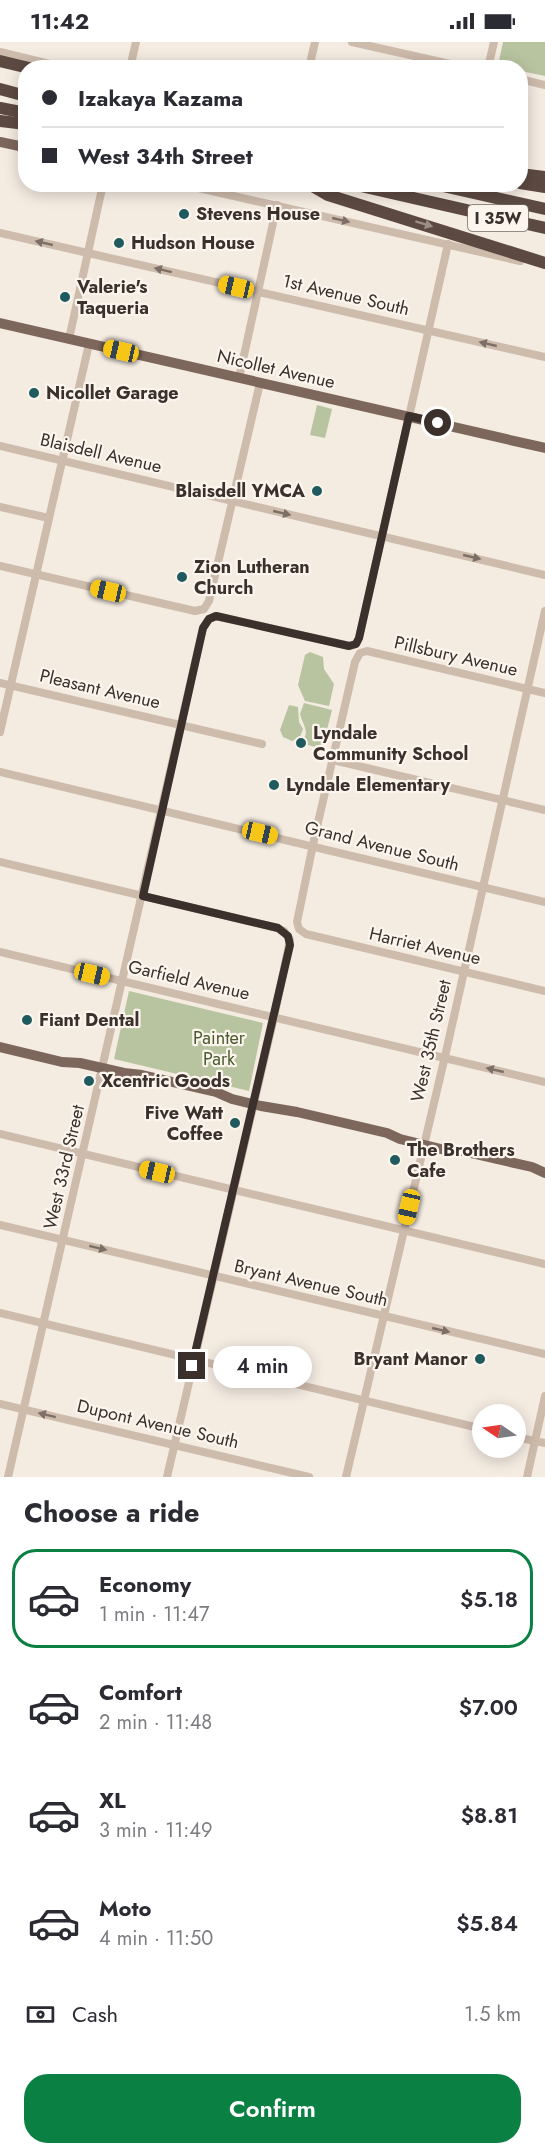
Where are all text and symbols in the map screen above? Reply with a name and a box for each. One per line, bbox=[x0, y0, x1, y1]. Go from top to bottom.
text: 11:42 bbox=[30, 5, 89, 37]
text: Izakaya Kazama bbox=[78, 82, 243, 114]
text: West 34th Street bbox=[78, 140, 253, 172]
place label: Stevens House bbox=[196, 201, 320, 227]
road number: I 35W bbox=[468, 205, 528, 231]
marker: Stevens House bbox=[177, 207, 191, 221]
one-way arrow bbox=[331, 215, 350, 225]
one-way arrow bbox=[415, 220, 433, 229]
place label: Hudson House bbox=[131, 230, 255, 256]
marker: Hudson House bbox=[112, 236, 126, 250]
one-way arrow bbox=[34, 238, 53, 248]
one-way arrow bbox=[153, 264, 172, 274]
street label: 1st Avenue South bbox=[280, 268, 412, 322]
place label: Valerie's Taqueria bbox=[76, 274, 149, 321]
car bbox=[216, 274, 256, 300]
marker: Valerie's Taqueria bbox=[58, 290, 72, 304]
car bbox=[101, 338, 141, 364]
one-way arrow bbox=[479, 338, 497, 348]
street label: Nicollet Avenue bbox=[214, 343, 338, 395]
place label: Nicollet Garage bbox=[46, 380, 179, 406]
marker: Nicollet Garage bbox=[27, 386, 41, 400]
route start bbox=[424, 409, 451, 436]
street label: Blaisdell Avenue bbox=[38, 426, 164, 480]
place label: Blaisdell YMCA bbox=[175, 478, 306, 504]
marker: Blaisdell YMCA bbox=[310, 484, 324, 498]
one-way arrow bbox=[272, 509, 291, 519]
one-way arrow bbox=[462, 553, 481, 563]
place label: Zion Lutheran Church bbox=[194, 554, 310, 601]
marker: Zion Lutheran Church bbox=[175, 570, 189, 584]
car bbox=[88, 578, 128, 604]
street label: Pillsbury Avenue bbox=[392, 629, 520, 683]
street label: Pleasant Avenue bbox=[37, 662, 163, 716]
place label: Lyndale Community School bbox=[313, 720, 468, 767]
marker: Lyndale Community School bbox=[294, 736, 308, 750]
place label: Lyndale Elementary bbox=[286, 772, 451, 798]
marker: Lyndale Elementary bbox=[267, 778, 281, 792]
street label: Grand Avenue South bbox=[302, 814, 462, 878]
car bbox=[240, 820, 280, 846]
street label: Harriet Avenue bbox=[367, 921, 483, 971]
street label: Garfield Avenue bbox=[126, 953, 252, 1007]
car bbox=[72, 961, 112, 987]
street label: West 35th Street bbox=[404, 977, 458, 1105]
place label: Fiant Dental bbox=[39, 1007, 139, 1033]
marker: Fiant Dental bbox=[20, 1013, 34, 1027]
park label: Painter Park bbox=[193, 1025, 246, 1072]
one-way arrow bbox=[485, 1064, 504, 1074]
place label: Xcentric Goods bbox=[101, 1068, 230, 1094]
marker: Xcentric Goods bbox=[82, 1074, 96, 1088]
place label: Five Watt Coffee bbox=[145, 1100, 223, 1147]
street label: West 33rd Street bbox=[37, 1102, 91, 1232]
marker: Five Watt Coffee bbox=[228, 1116, 242, 1130]
place label: The Brothers Cafe bbox=[407, 1137, 515, 1184]
marker: The Brothers Cafe bbox=[388, 1153, 402, 1167]
car bbox=[137, 1159, 177, 1185]
car bbox=[396, 1187, 422, 1227]
one-way arrow bbox=[88, 1244, 107, 1254]
street label: Bryant Avenue South bbox=[232, 1253, 390, 1313]
one-way arrow bbox=[432, 1326, 451, 1335]
callout: 4 min bbox=[213, 1345, 312, 1387]
place label: Bryant Manor bbox=[353, 1346, 469, 1372]
route end bbox=[178, 1352, 205, 1379]
text: 4 min bbox=[237, 1352, 289, 1381]
marker: Bryant Manor bbox=[473, 1352, 487, 1366]
street label: Dupont Avenue South bbox=[75, 1393, 241, 1455]
north arrow bbox=[472, 1404, 526, 1458]
map controls bbox=[472, 1404, 526, 1458]
one-way arrow bbox=[38, 1409, 57, 1419]
text: Choose a ride bbox=[24, 1493, 199, 1532]
text: Economy bbox=[99, 1568, 191, 1600]
icon: car bbox=[27, 1572, 81, 1626]
text: $5.18 bbox=[460, 1583, 518, 1615]
text: 1 min · 11:47 bbox=[99, 1600, 209, 1629]
text: Comfort bbox=[99, 1676, 182, 1708]
icon: car bbox=[27, 1680, 81, 1734]
text: $7.00 bbox=[459, 1691, 518, 1723]
text: 2 min · 11:48 bbox=[99, 1708, 212, 1737]
text: XL bbox=[99, 1784, 126, 1816]
icon: car bbox=[27, 1788, 81, 1842]
text: $8.81 bbox=[461, 1799, 518, 1831]
text: 3 min · 11:49 bbox=[99, 1816, 212, 1845]
text: Moto bbox=[99, 1892, 152, 1924]
icon: car bbox=[27, 1896, 81, 1950]
text: $5.84 bbox=[456, 1907, 518, 1939]
text: 4 min · 11:50 bbox=[99, 1924, 213, 1953]
icon: cash bbox=[24, 1998, 57, 2031]
text: Cash bbox=[72, 1998, 118, 2030]
text: 1.5 km bbox=[464, 2000, 521, 2029]
button: Confirm bbox=[24, 2074, 521, 2143]

